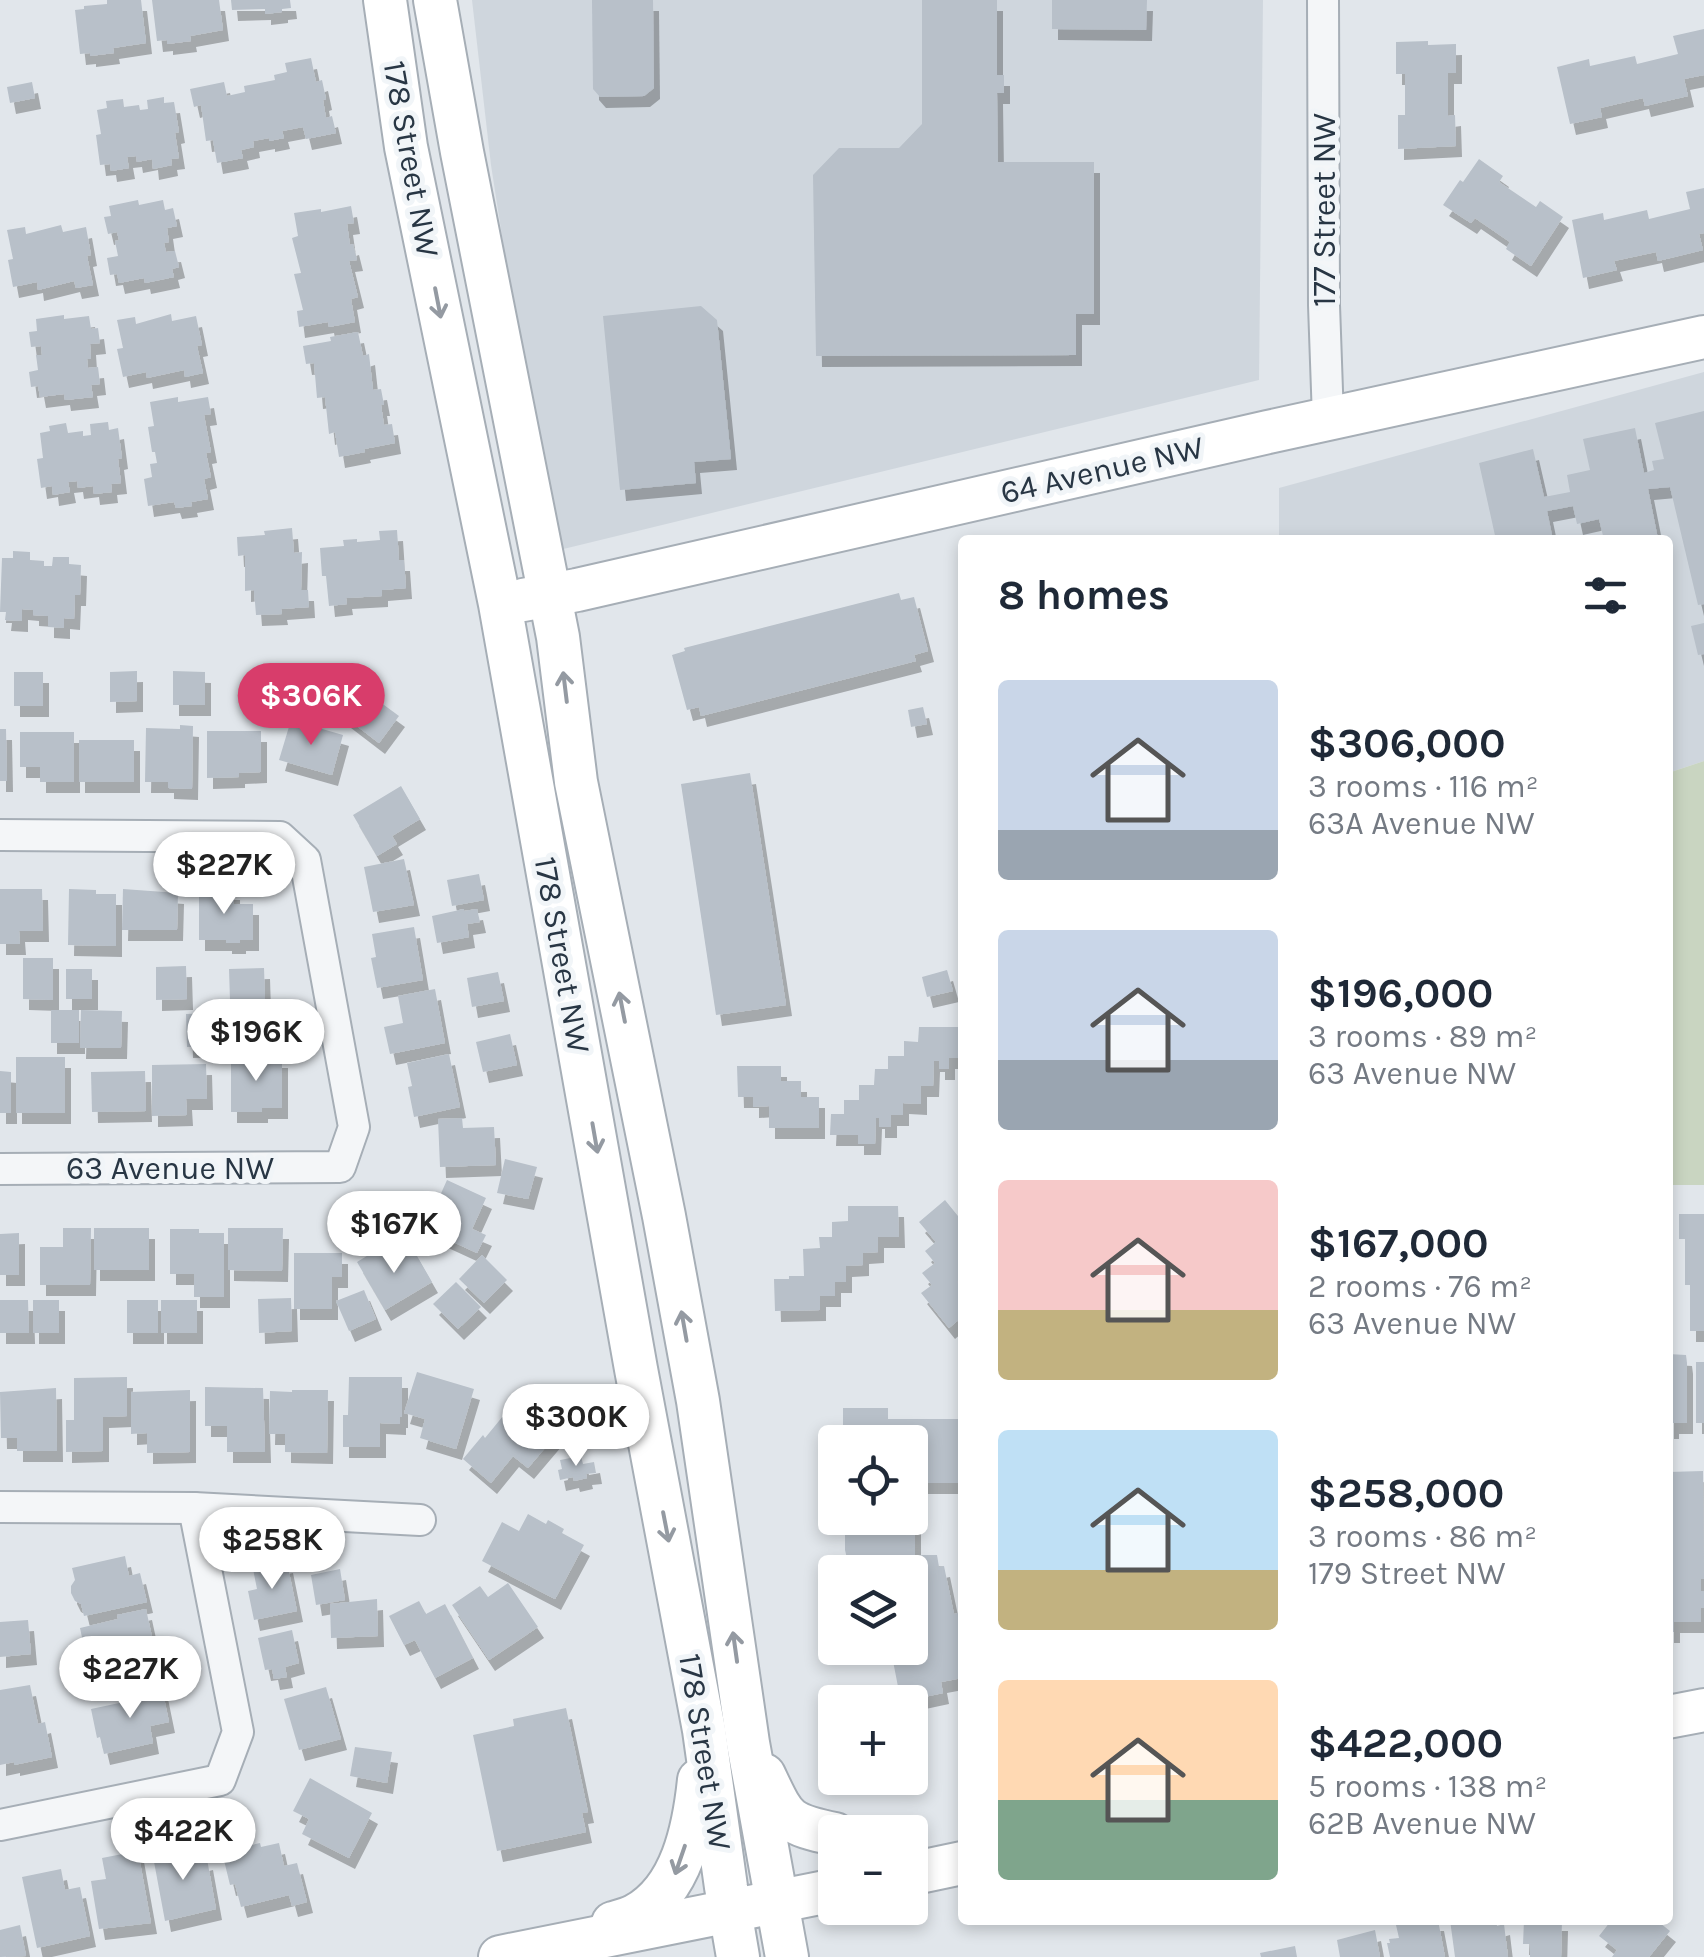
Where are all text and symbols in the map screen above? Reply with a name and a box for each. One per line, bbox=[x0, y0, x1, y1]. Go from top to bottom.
street label: 178 Street NW bbox=[376, 58, 447, 260]
street label: 177 Street NW bbox=[1306, 113, 1343, 307]
one-way arrow bbox=[429, 286, 448, 318]
street label: 64 Avenue NW bbox=[997, 429, 1207, 511]
icon: filters bbox=[1578, 568, 1633, 623]
text: 8 homes bbox=[998, 570, 1170, 620]
pin: $306K bbox=[241, 663, 381, 748]
one-way arrow bbox=[555, 672, 573, 704]
text: $306K bbox=[260, 677, 362, 714]
text: $306,000 bbox=[1308, 718, 1505, 768]
icon: home bbox=[1078, 720, 1198, 840]
text: 3 rooms · 116 m² bbox=[1308, 768, 1539, 805]
text: 63A Avenue NW bbox=[1308, 805, 1535, 842]
pin: $227K bbox=[154, 832, 294, 917]
text: $227K bbox=[175, 846, 273, 883]
street label: 178 Street NW bbox=[527, 854, 598, 1056]
text: $196,000 bbox=[1308, 968, 1493, 1018]
icon: home bbox=[1078, 970, 1198, 1090]
one-way arrow bbox=[611, 992, 630, 1024]
pin: $196K bbox=[186, 999, 326, 1084]
text: $196K bbox=[209, 1013, 303, 1050]
text: 3 rooms · 89 m² bbox=[1308, 1018, 1537, 1055]
text: 63 Avenue NW bbox=[1308, 1055, 1516, 1092]
one-way arrow bbox=[586, 1121, 605, 1153]
street label: 63 Avenue NW bbox=[66, 1150, 274, 1187]
pin: $167K bbox=[324, 1191, 464, 1276]
text: $167K bbox=[349, 1205, 439, 1242]
text: $167,000 bbox=[1308, 1218, 1489, 1268]
icon: home bbox=[1078, 1220, 1198, 1340]
text: 2 rooms · 76 m² bbox=[1308, 1268, 1532, 1305]
text: 63 Avenue NW bbox=[1308, 1305, 1516, 1342]
one-way arrow bbox=[674, 1310, 693, 1343]
pin: $300K bbox=[506, 1384, 646, 1469]
text: $300K bbox=[524, 1398, 628, 1435]
map controls bbox=[818, 1425, 928, 1925]
button: locate bbox=[818, 1425, 928, 1535]
text: $258,000 bbox=[1308, 1468, 1504, 1518]
icon: home bbox=[1078, 1470, 1198, 1590]
pin: $258K bbox=[202, 1507, 342, 1592]
one-way arrow bbox=[657, 1510, 676, 1542]
text: 3 rooms · 86 m² bbox=[1308, 1518, 1537, 1555]
text: $258K bbox=[221, 1521, 323, 1558]
button: layers bbox=[818, 1555, 928, 1665]
text: 179 Street NW bbox=[1308, 1555, 1506, 1592]
one-way arrow bbox=[725, 1631, 744, 1663]
pin: $227K bbox=[60, 1636, 200, 1721]
text: $227K bbox=[81, 1650, 179, 1687]
street label: 178 Street NW bbox=[671, 1651, 739, 1853]
button: + bbox=[818, 1685, 928, 1795]
text: $422,000 bbox=[1308, 1718, 1503, 1768]
icon: home bbox=[1078, 1720, 1198, 1840]
text: 5 rooms · 138 m² bbox=[1308, 1768, 1547, 1805]
pin: $422K bbox=[113, 1798, 253, 1883]
text: 62B Avenue NW bbox=[1308, 1805, 1536, 1842]
text: $422K bbox=[133, 1812, 233, 1849]
button: − bbox=[818, 1815, 928, 1925]
one-way arrow bbox=[670, 1843, 688, 1874]

